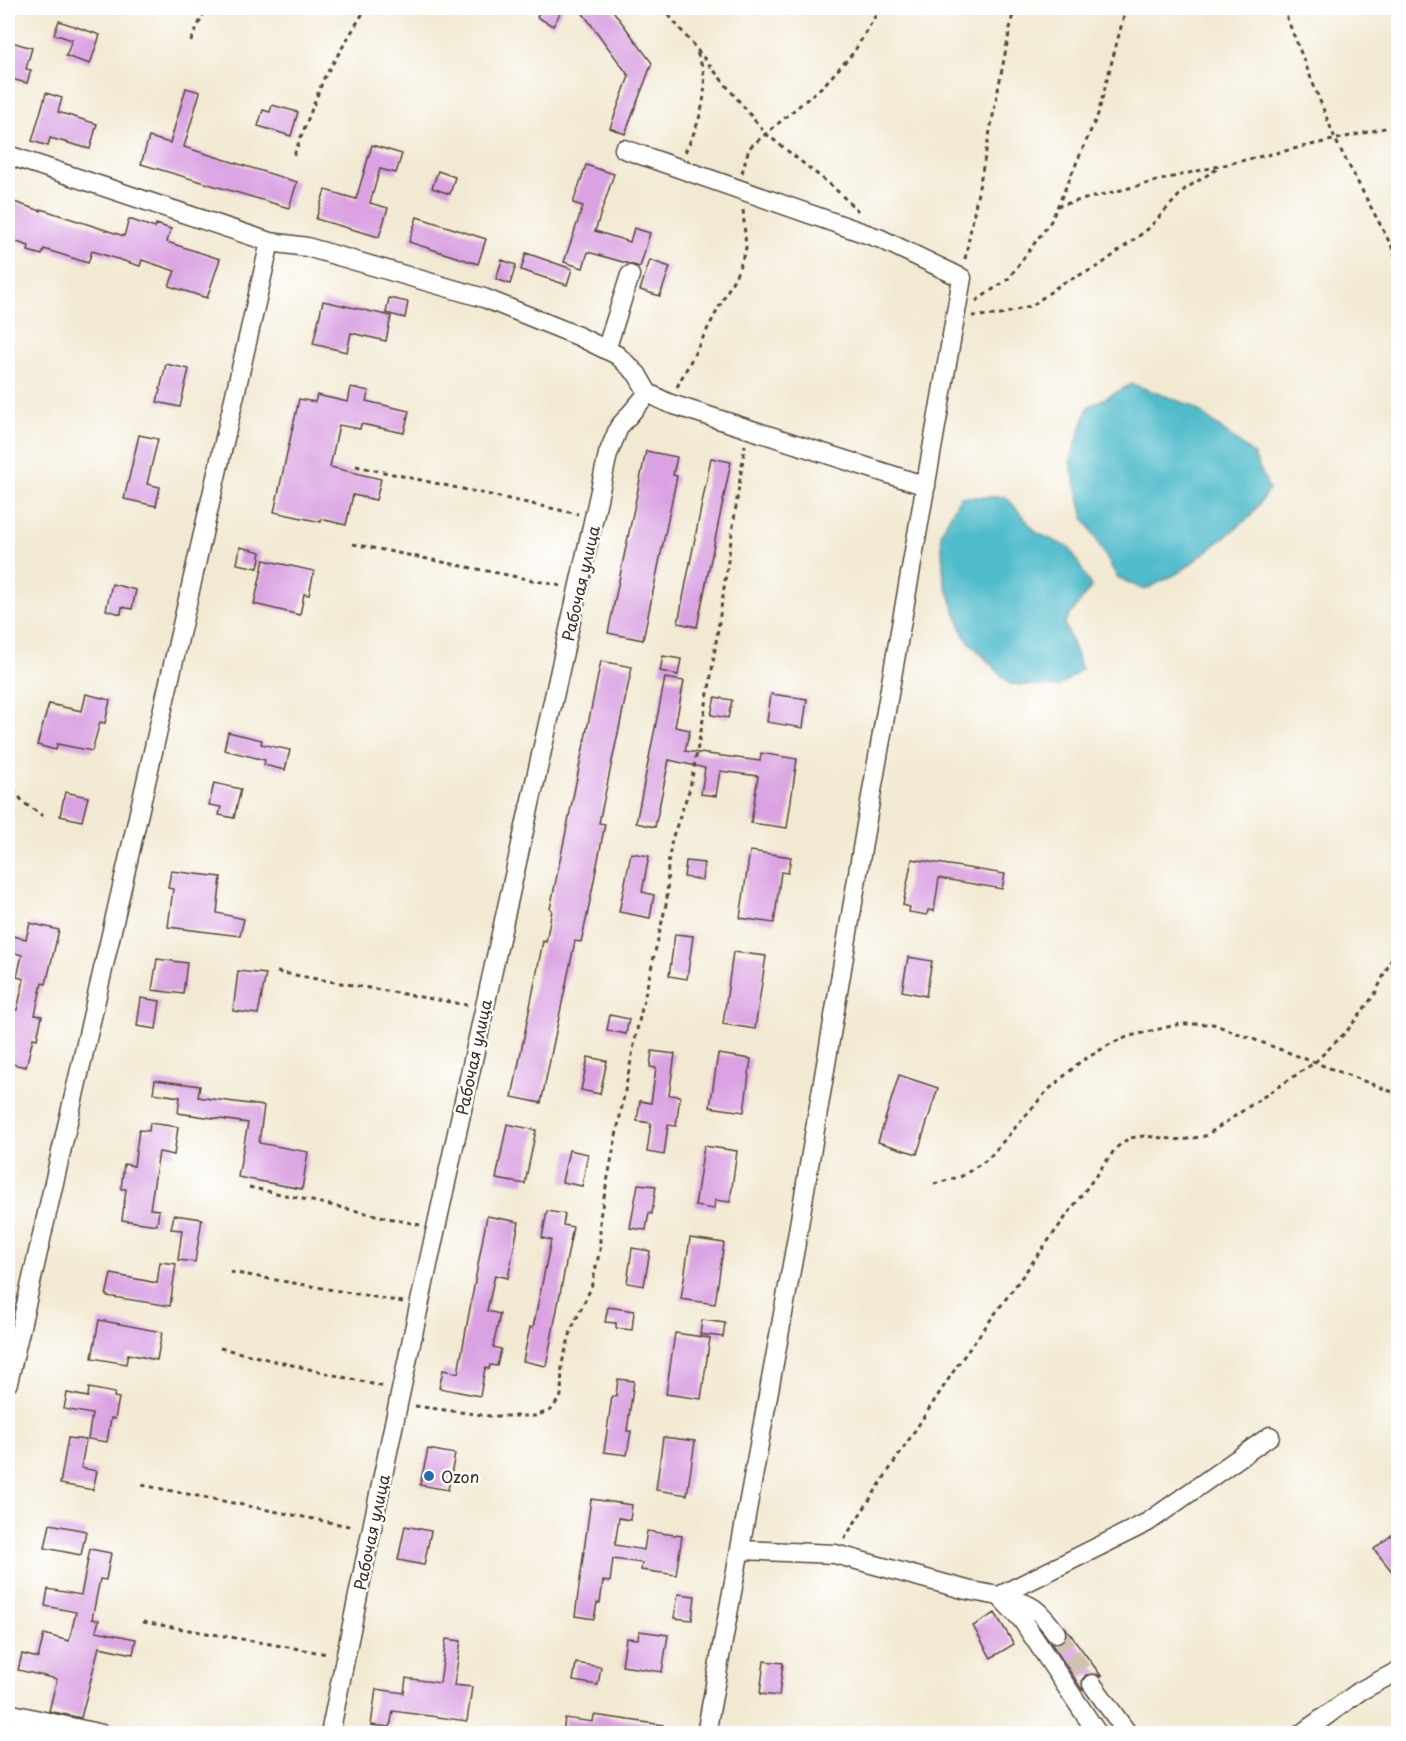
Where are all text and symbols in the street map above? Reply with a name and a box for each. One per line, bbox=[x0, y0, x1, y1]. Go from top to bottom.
street label: Рабочая улица bbox=[555, 523, 605, 643]
street label: Рабочая улица bbox=[449, 997, 497, 1117]
place label: Ozon bbox=[441, 1464, 479, 1488]
marker: Ozon bbox=[422, 1469, 436, 1483]
street label: Рабочая улица bbox=[347, 1472, 395, 1592]

